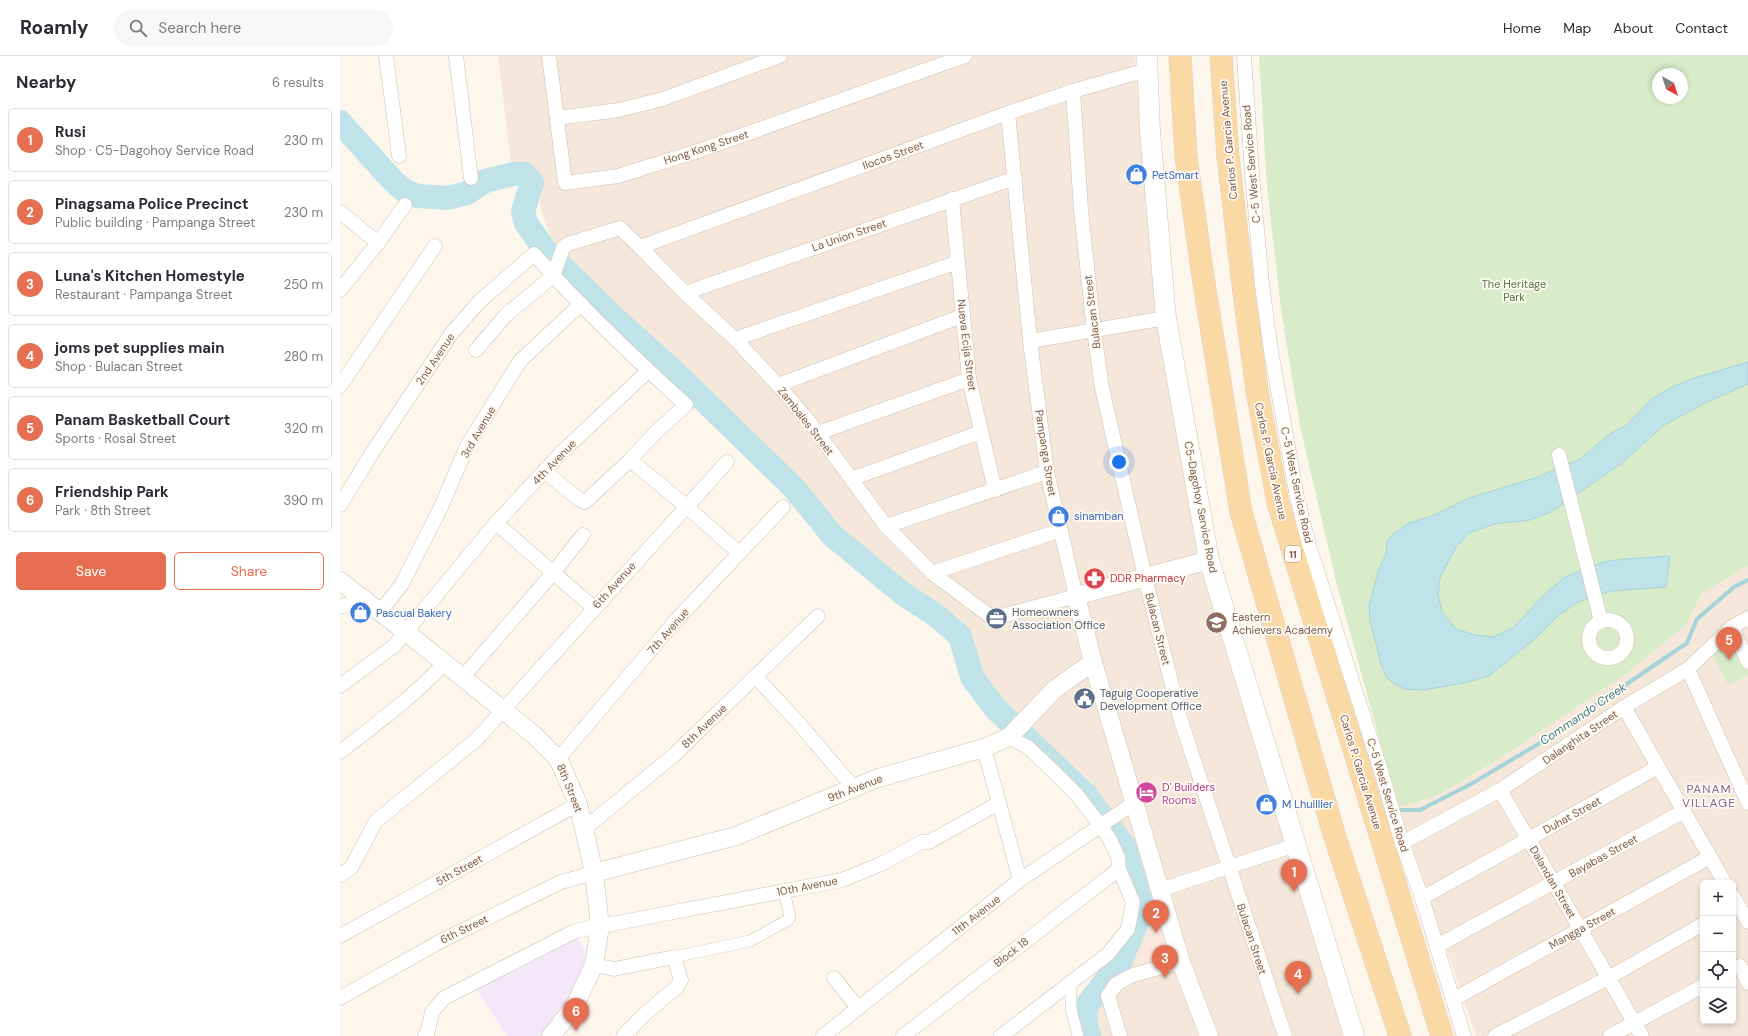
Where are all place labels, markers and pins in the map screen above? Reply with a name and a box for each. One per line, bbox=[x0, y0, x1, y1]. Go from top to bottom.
shop icon: PetSmart bbox=[1124, 162, 1150, 188]
place label: PetSmart bbox=[1152, 168, 1199, 182]
shop icon: sinamban bbox=[1046, 503, 1072, 529]
place label: sinamban bbox=[1074, 509, 1123, 523]
pharmacy icon: DDR Pharmacy bbox=[1081, 565, 1107, 591]
place label: DDR Pharmacy bbox=[1110, 571, 1186, 585]
shop icon: Pascual Bakery bbox=[347, 600, 373, 626]
office icon: Homeowners Association Office bbox=[983, 605, 1009, 631]
place label: Homeowners Association Office bbox=[1012, 605, 1105, 632]
place label: Pascual Bakery bbox=[376, 606, 452, 620]
school or university icon: Eastern Achievers Academy bbox=[1204, 610, 1230, 636]
place label: Eastern Achievers Academy bbox=[1232, 610, 1333, 637]
pin: 5 bbox=[1716, 627, 1742, 660]
public building icon: Taguig Cooperative Development Office bbox=[1071, 686, 1097, 712]
place label: Taguig Cooperative Development Office bbox=[1100, 686, 1202, 713]
hotel icon: D' Builders Rooms bbox=[1133, 780, 1159, 806]
place label: D' Builders Rooms bbox=[1162, 780, 1215, 807]
shop icon: M Lhuillier bbox=[1253, 791, 1279, 817]
place label: M Lhuillier bbox=[1282, 797, 1333, 811]
pin: 1 bbox=[1281, 859, 1307, 892]
pin: 2 bbox=[1143, 900, 1169, 933]
pin: 3 bbox=[1152, 945, 1178, 978]
pin: 4 bbox=[1285, 961, 1311, 994]
pin: 6 bbox=[563, 998, 589, 1031]

